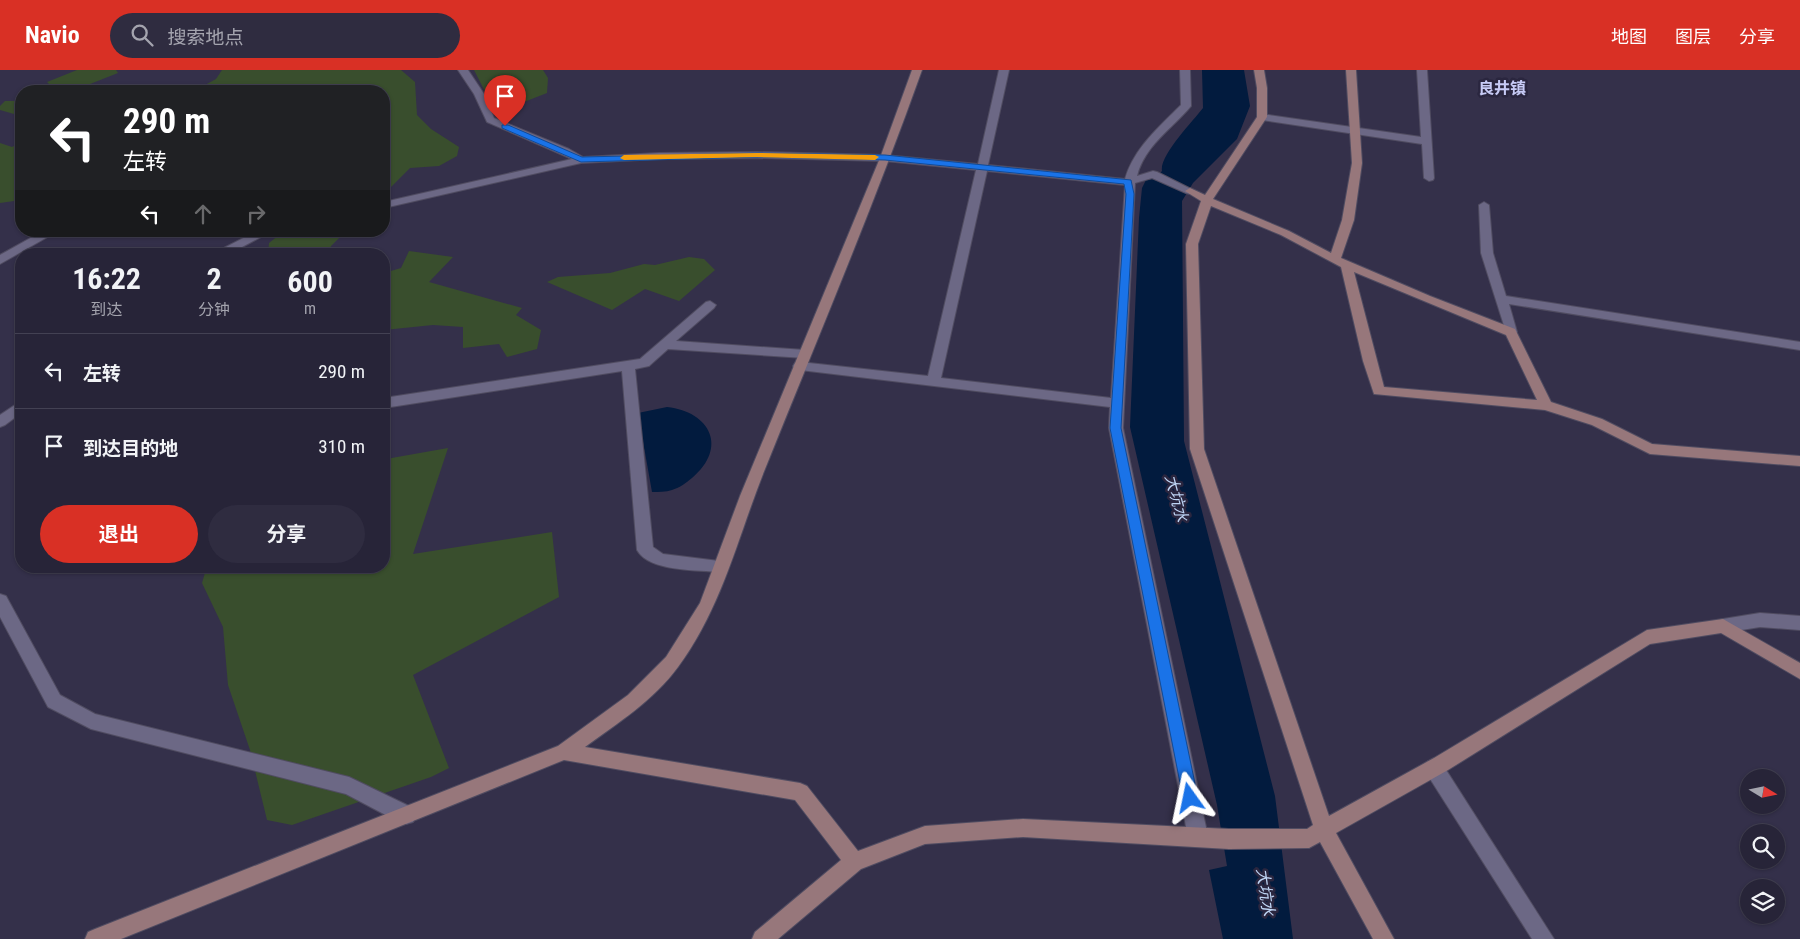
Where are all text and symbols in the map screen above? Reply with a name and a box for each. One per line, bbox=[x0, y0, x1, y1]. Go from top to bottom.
search box bbox=[110, 13, 460, 58]
text: Navio bbox=[25, 21, 80, 49]
icon: search bbox=[128, 21, 156, 49]
text: 搜索地点 bbox=[168, 26, 244, 49]
text: 地图 bbox=[1611, 26, 1647, 47]
text: 图层 bbox=[1675, 26, 1711, 47]
text: 分享 bbox=[1739, 26, 1775, 47]
pin bbox=[484, 75, 526, 126]
district label: 良井镇 bbox=[1478, 79, 1526, 98]
icon: arrive bbox=[491, 82, 519, 110]
text: 290 m bbox=[123, 101, 210, 142]
icon: left bbox=[40, 105, 105, 170]
text: 左转 bbox=[123, 149, 167, 174]
icon: left bbox=[136, 200, 164, 228]
icon: ahead bbox=[189, 200, 217, 228]
icon: right bbox=[242, 200, 270, 228]
text: 16:22 bbox=[72, 261, 141, 296]
text: 2 bbox=[207, 261, 222, 296]
text: 600 bbox=[287, 264, 333, 299]
text: m bbox=[304, 299, 316, 318]
text: 到达 bbox=[91, 300, 123, 319]
text: 分钟 bbox=[198, 300, 230, 319]
icon: left bbox=[40, 357, 68, 385]
text: 290 m bbox=[318, 360, 365, 383]
text: 左转 bbox=[83, 362, 121, 385]
icon: arrive bbox=[40, 432, 68, 460]
text: 310 m bbox=[318, 435, 365, 458]
text: 到达目的地 bbox=[83, 437, 178, 460]
water label: 大坑水 bbox=[1161, 472, 1192, 525]
button: 退出 bbox=[40, 505, 198, 563]
button: 分享 bbox=[208, 505, 365, 563]
north arrow bbox=[1740, 769, 1785, 814]
map controls bbox=[1740, 769, 1785, 924]
position arrow bbox=[1163, 771, 1215, 823]
button: search bbox=[1740, 824, 1785, 869]
water label: 大坑水 bbox=[1253, 867, 1278, 918]
button: layers bbox=[1740, 879, 1785, 924]

